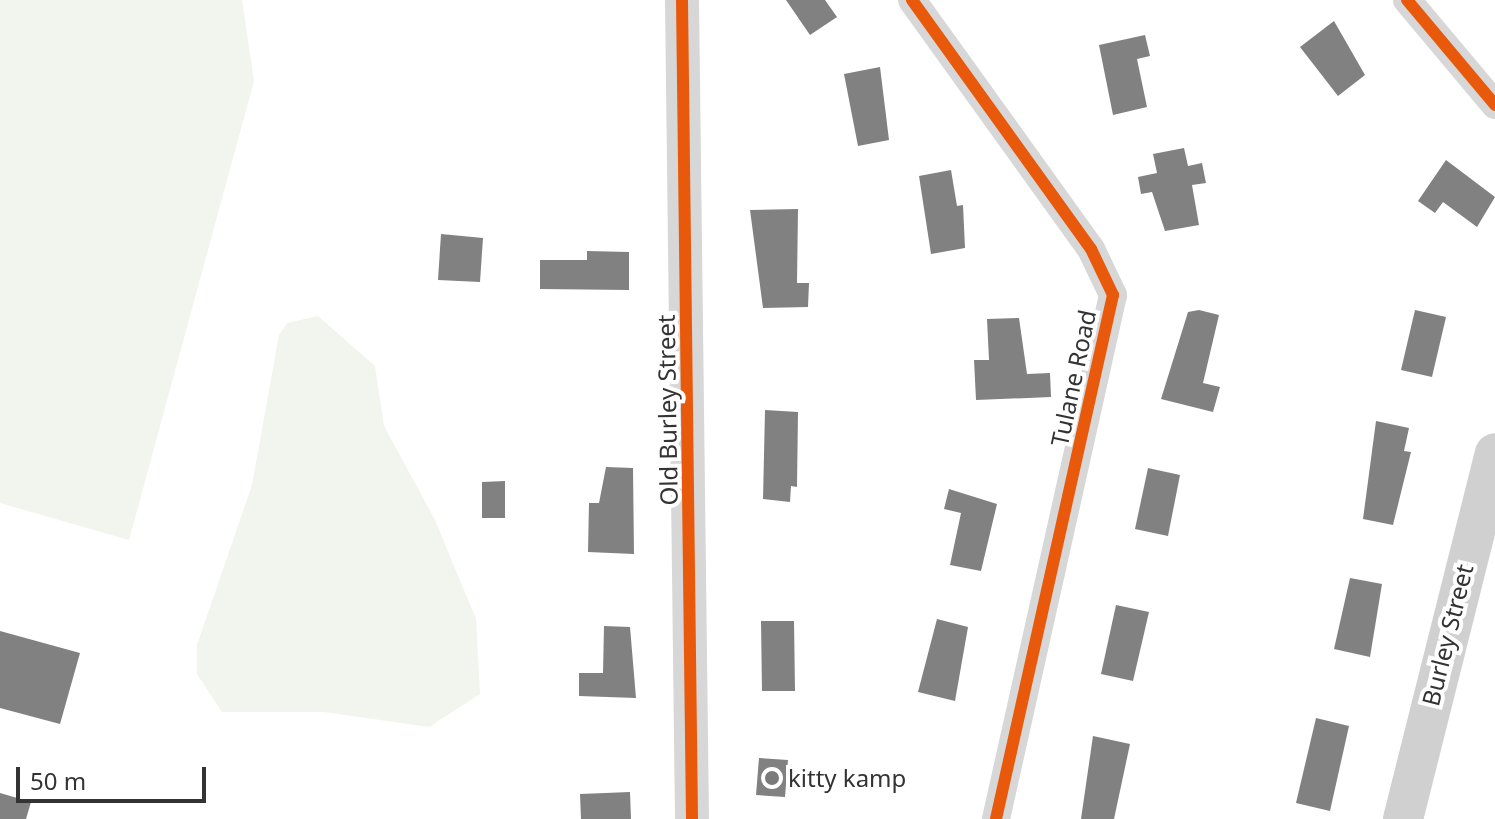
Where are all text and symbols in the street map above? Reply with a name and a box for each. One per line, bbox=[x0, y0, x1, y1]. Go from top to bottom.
street label: Tulane Road bbox=[1044, 307, 1102, 449]
street label: Old Burley Street bbox=[651, 314, 683, 506]
street label: Burley Street bbox=[1415, 561, 1479, 709]
scale bar bbox=[20, 751, 210, 801]
text: 50 m bbox=[30, 764, 86, 797]
place label: kitty kamp bbox=[788, 764, 906, 792]
marker: kitty kamp bbox=[763, 769, 781, 787]

